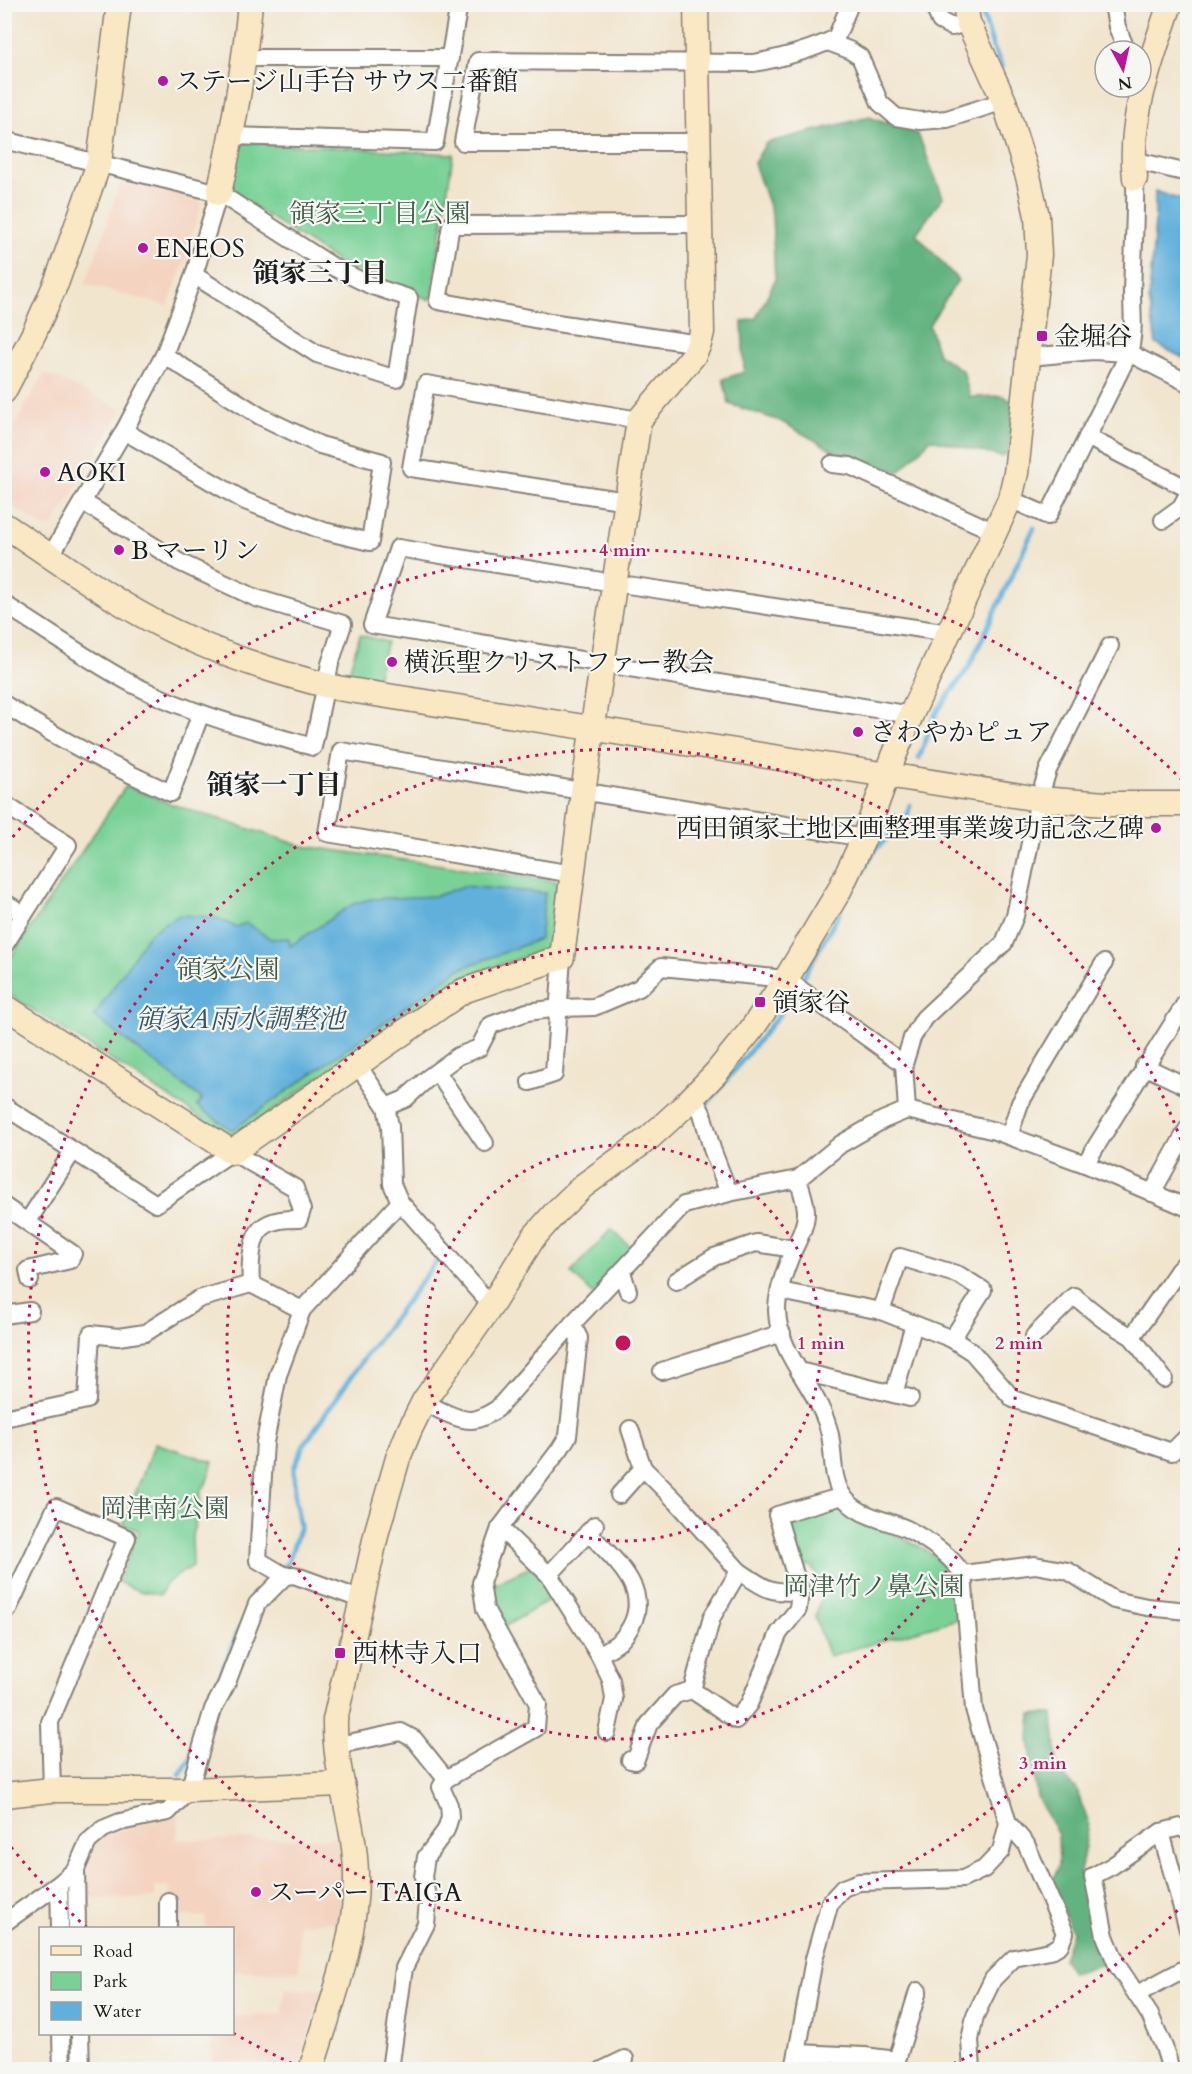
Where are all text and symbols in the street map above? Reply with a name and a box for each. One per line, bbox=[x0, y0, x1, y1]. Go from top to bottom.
north arrow bbox=[1093, 39, 1153, 99]
place label: ステージ山手台 サウス二番館 bbox=[175, 64, 518, 99]
text: N bbox=[1116, 71, 1133, 95]
marker: ステージ山手台 サウス二番館 bbox=[156, 74, 170, 88]
park label: 領家三丁目公園 bbox=[289, 196, 471, 231]
place label: ENEOS bbox=[155, 231, 245, 266]
marker: ENEOS bbox=[136, 241, 150, 255]
district label: 領家三丁目 bbox=[253, 255, 388, 292]
place label: 金堀谷 bbox=[1054, 319, 1132, 354]
marker: 金堀谷 bbox=[1035, 329, 1049, 343]
place label: AOKI bbox=[57, 455, 126, 490]
marker: AOKI bbox=[38, 465, 52, 479]
place label: B マーリン bbox=[131, 533, 260, 568]
text: 4 min bbox=[599, 538, 647, 563]
marker: B マーリン bbox=[112, 543, 126, 557]
place label: 横浜聖クリストファー教会 bbox=[404, 645, 714, 680]
marker: 横浜聖クリストファー教会 bbox=[385, 655, 399, 669]
place label: さわやかピュア bbox=[870, 715, 1052, 750]
marker: さわやかピュア bbox=[851, 725, 865, 739]
district label: 領家一丁目 bbox=[207, 767, 342, 804]
place label: 西田領家土地区画整理事業竣功記念之碑 bbox=[676, 811, 1144, 846]
marker: 西田領家土地区画整理事業竣功記念之碑 bbox=[1149, 821, 1163, 835]
park label: 領家公園 bbox=[176, 952, 280, 987]
place label: 領家谷 bbox=[772, 985, 850, 1020]
marker: 領家谷 bbox=[753, 995, 767, 1009]
water label: 領家A雨水調整池 bbox=[135, 1001, 348, 1038]
text: 1 min bbox=[797, 1331, 845, 1356]
text: 2 min bbox=[995, 1331, 1043, 1356]
centre of rings bbox=[613, 1333, 633, 1353]
park label: 岡津南公園 bbox=[100, 1491, 230, 1526]
park label: 岡津竹ノ鼻公園 bbox=[783, 1569, 965, 1604]
place label: 西林寺入口 bbox=[352, 1636, 482, 1671]
marker: 西林寺入口 bbox=[333, 1646, 347, 1660]
text: 3 min bbox=[1019, 1751, 1067, 1776]
place label: スーパー TAIGA bbox=[268, 1875, 462, 1910]
marker: スーパー TAIGA bbox=[249, 1885, 263, 1899]
legend bbox=[39, 1927, 234, 2035]
text: Road bbox=[93, 1939, 133, 1964]
text: Park bbox=[93, 1969, 128, 1994]
text: Water bbox=[92, 1999, 142, 2024]

